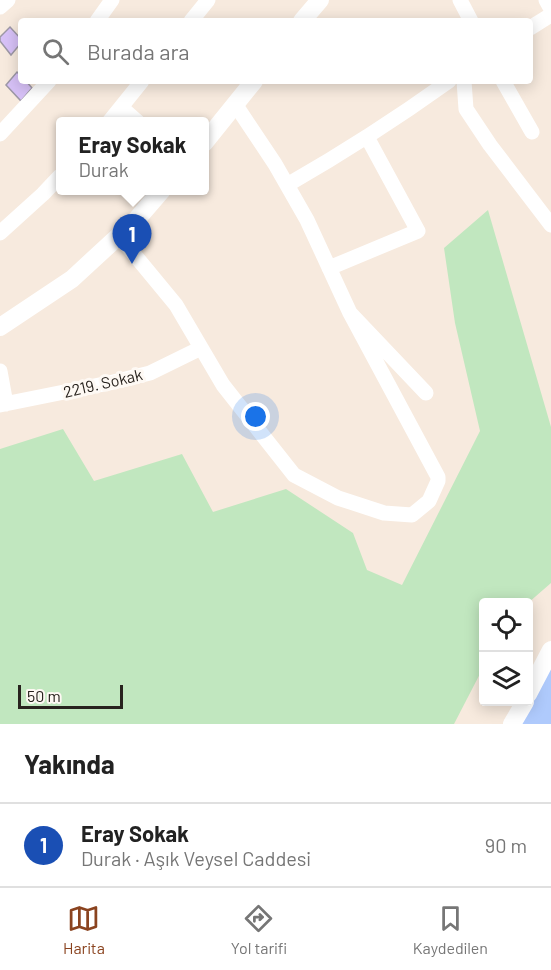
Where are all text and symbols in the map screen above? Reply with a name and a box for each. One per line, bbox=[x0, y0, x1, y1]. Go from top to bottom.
search box bbox=[18, 18, 533, 84]
icon: search bbox=[39, 35, 72, 68]
text: Burada ara bbox=[87, 38, 190, 64]
popup bbox=[56, 117, 209, 195]
text: Eray Sokak bbox=[79, 131, 186, 157]
text: Durak bbox=[79, 157, 129, 181]
pin: 1 bbox=[112, 214, 152, 264]
street label: 2219. Sokak bbox=[61, 364, 144, 401]
your location bbox=[241, 402, 270, 431]
map controls bbox=[479, 598, 533, 706]
button: locate bbox=[479, 598, 533, 652]
button: layers bbox=[479, 652, 533, 706]
scale bar bbox=[18, 682, 123, 710]
text: 50 m bbox=[27, 686, 61, 705]
text: Yakında bbox=[24, 748, 115, 779]
text: Eray Sokak bbox=[81, 820, 189, 846]
text: 1 bbox=[40, 833, 47, 857]
text: 90 m bbox=[485, 833, 527, 857]
text: Durak · Aşık Veysel Caddesi bbox=[81, 846, 311, 870]
tab: Harita bbox=[63, 902, 105, 957]
tab: Yol tarifi bbox=[231, 902, 287, 957]
tab: Kaydedilen bbox=[413, 902, 488, 957]

